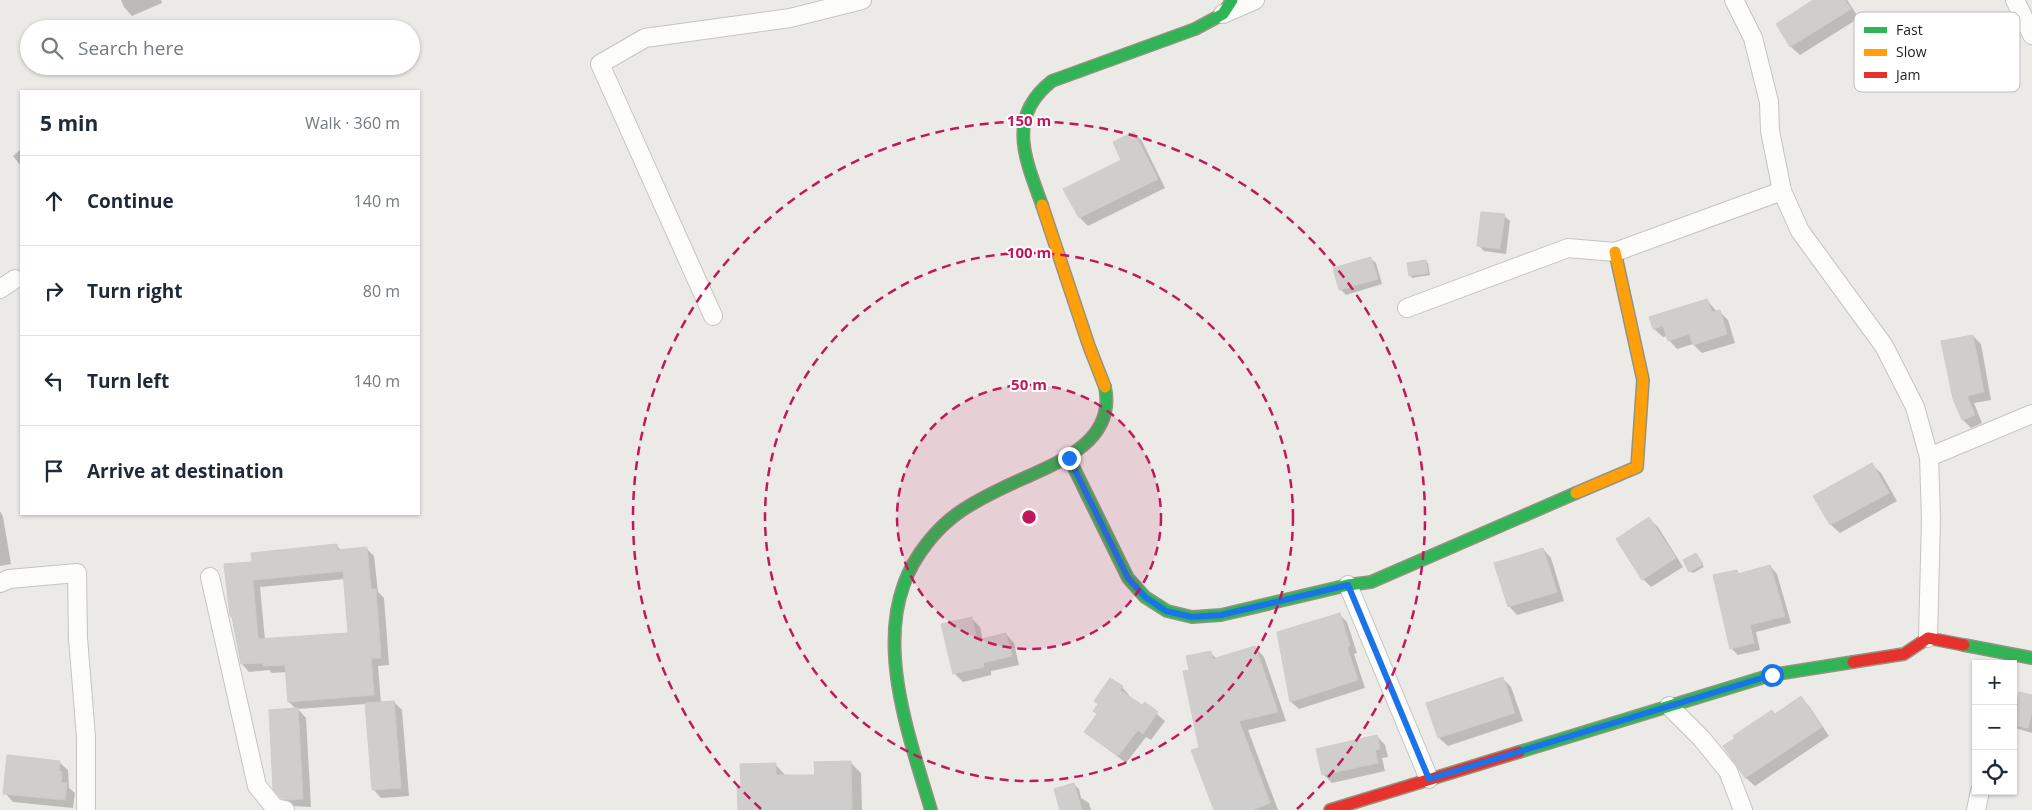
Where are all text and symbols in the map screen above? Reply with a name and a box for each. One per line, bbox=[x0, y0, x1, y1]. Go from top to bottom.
legend bbox=[1854, 12, 2020, 92]
search box bbox=[20, 20, 420, 75]
text: Fast bbox=[1896, 20, 1923, 39]
icon: search bbox=[38, 34, 66, 62]
text: Search here bbox=[78, 35, 184, 61]
text: Slow bbox=[1896, 42, 1927, 61]
text: Jam bbox=[1894, 65, 1921, 84]
text: 5 min bbox=[40, 109, 98, 137]
text: 150 m bbox=[1007, 110, 1051, 130]
text: Walk · 360 m bbox=[305, 112, 400, 134]
icon: ahead bbox=[40, 187, 68, 215]
text: Continue bbox=[87, 188, 174, 214]
text: 140 m bbox=[354, 190, 400, 212]
text: 100 m bbox=[1007, 242, 1051, 262]
icon: right bbox=[40, 277, 68, 305]
text: Turn right bbox=[87, 278, 182, 304]
text: 80 m bbox=[363, 280, 400, 302]
icon: left bbox=[40, 367, 68, 395]
text: Turn left bbox=[87, 368, 169, 394]
text: 140 m bbox=[354, 370, 400, 392]
text: 50 m bbox=[1011, 374, 1047, 394]
route end bbox=[1058, 447, 1081, 470]
icon: arrive bbox=[40, 457, 68, 485]
text: Arrive at destination bbox=[87, 458, 284, 484]
centre of rings bbox=[1020, 508, 1038, 526]
map controls bbox=[1972, 660, 2017, 795]
button: + bbox=[1972, 660, 2017, 705]
route start bbox=[1761, 664, 1784, 687]
button: − bbox=[1972, 705, 2017, 750]
button: locate bbox=[1972, 750, 2017, 795]

